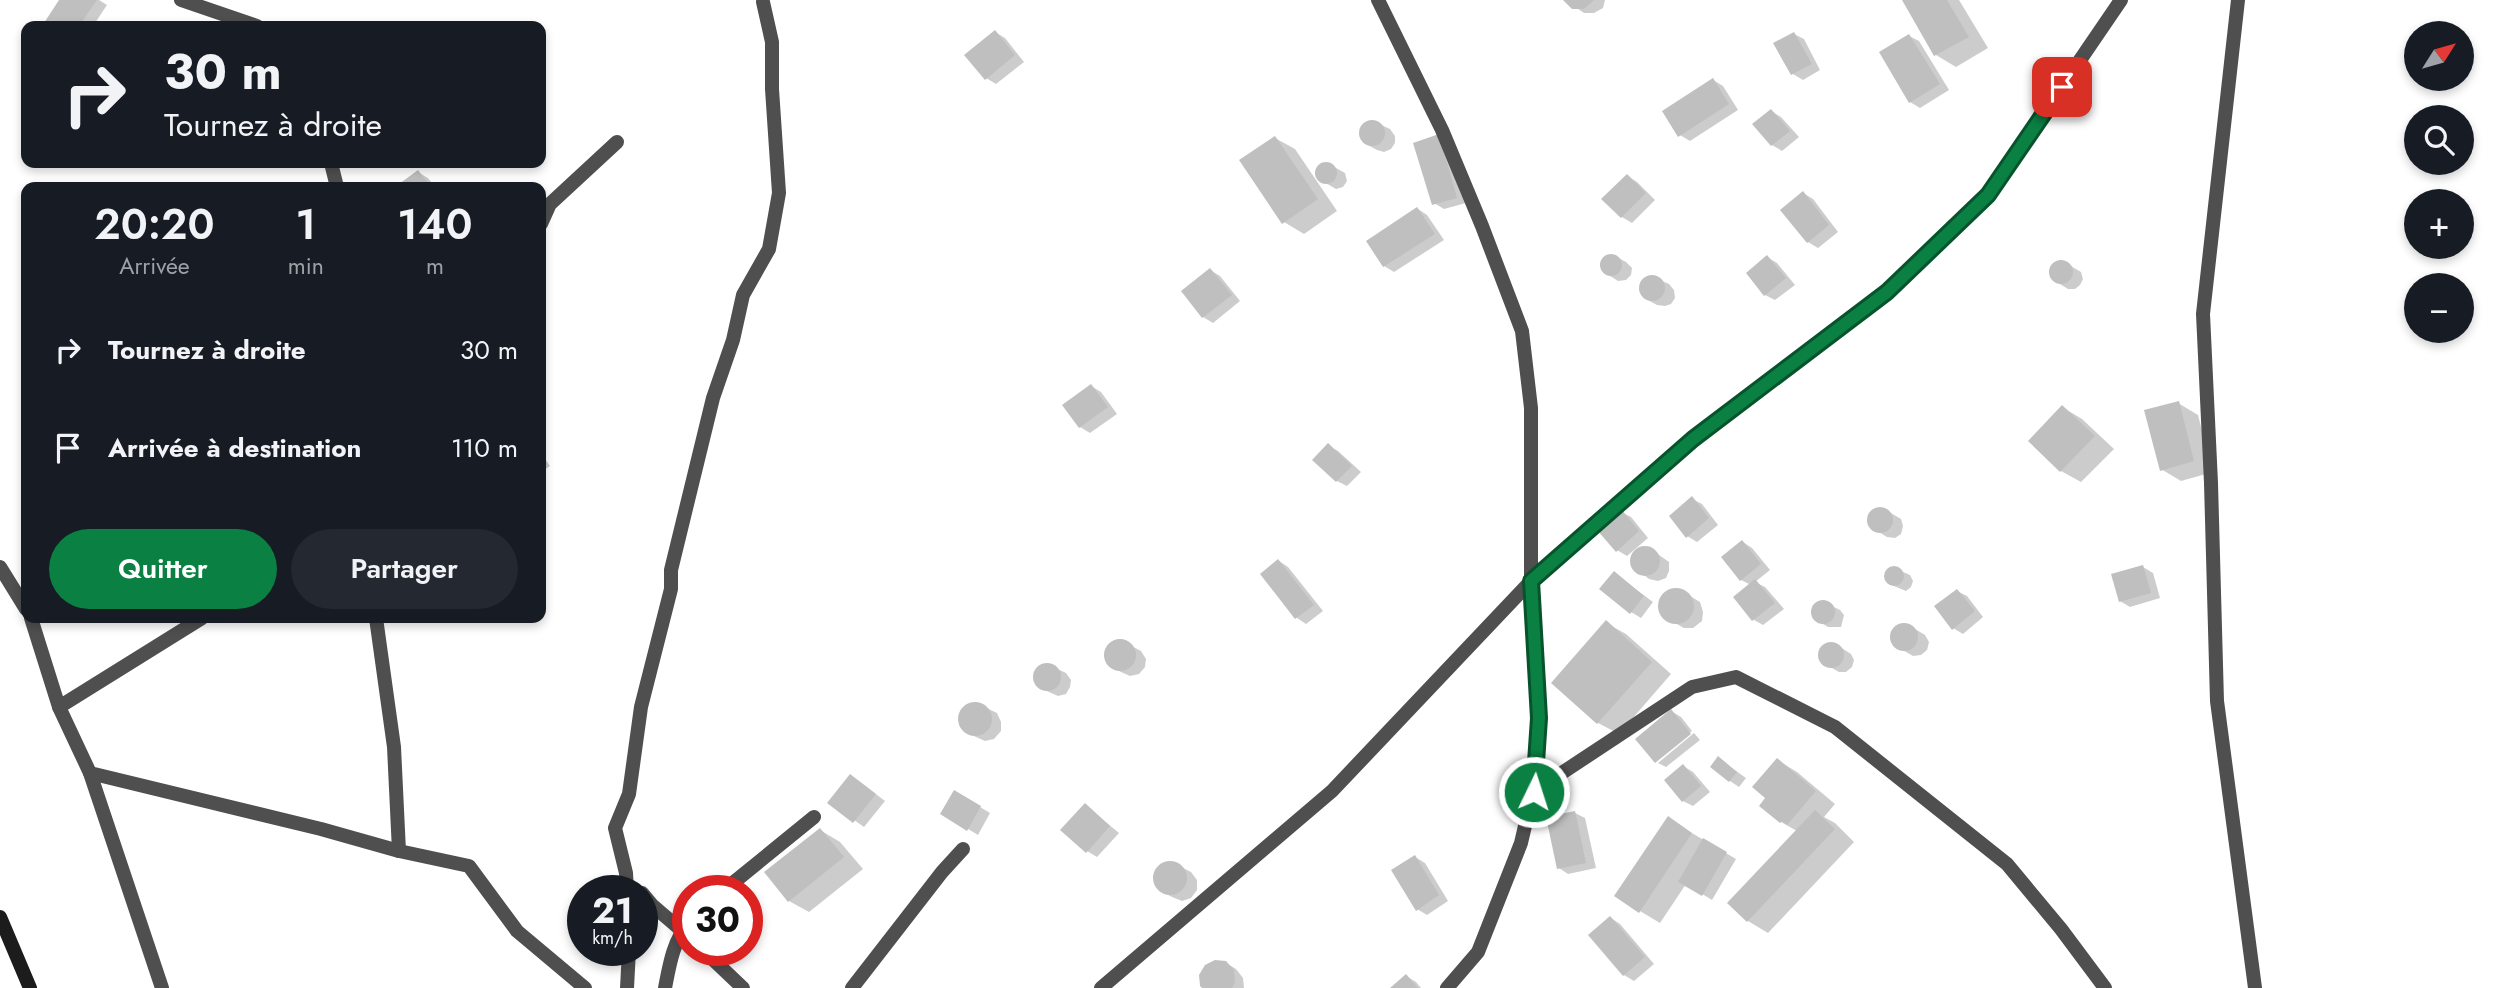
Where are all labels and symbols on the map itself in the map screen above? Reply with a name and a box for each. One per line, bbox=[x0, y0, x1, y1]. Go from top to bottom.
north arrow bbox=[2404, 21, 2474, 91]
pin bbox=[2032, 57, 2092, 117]
position arrow bbox=[1497, 755, 1571, 829]
speed limit sign: 30 bbox=[672, 875, 763, 966]

